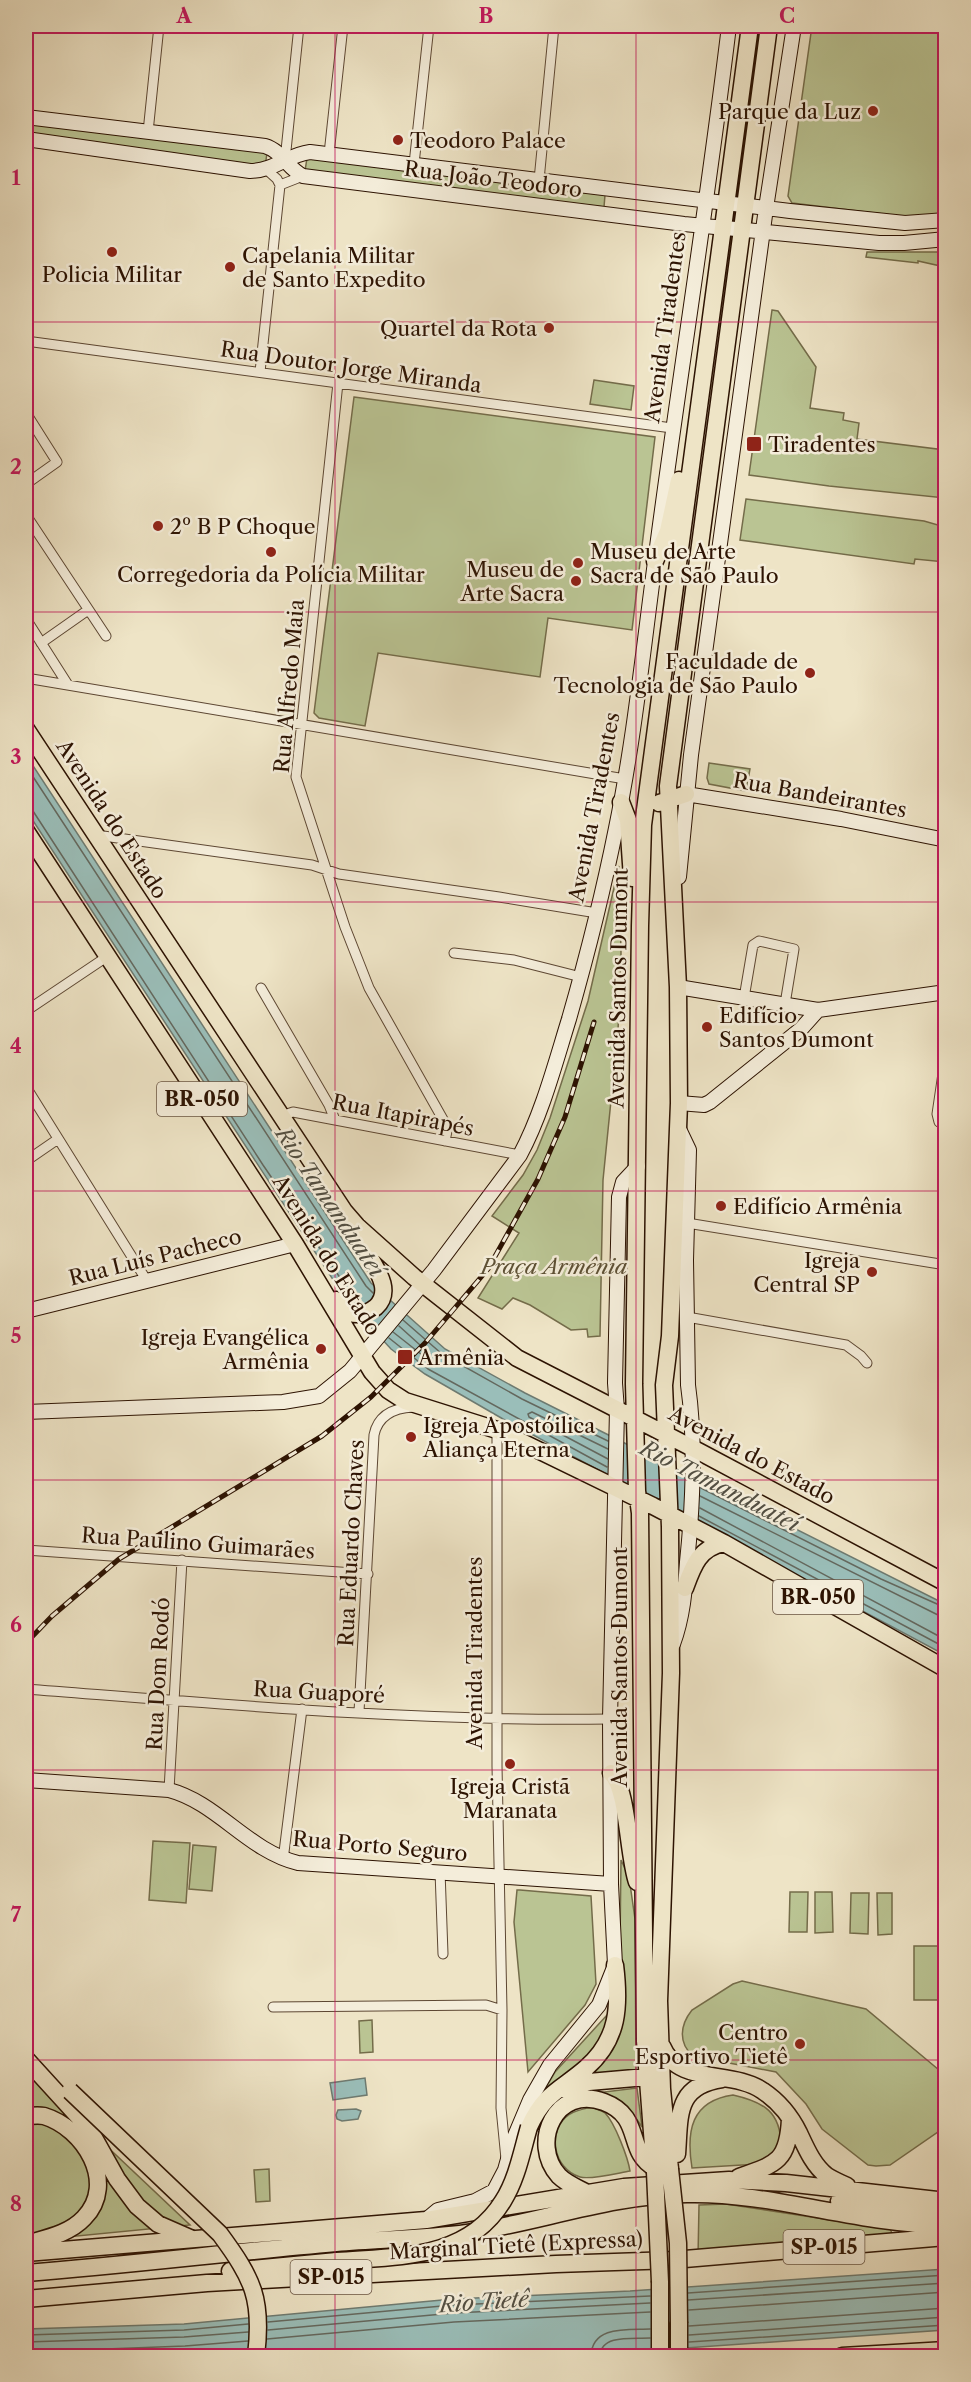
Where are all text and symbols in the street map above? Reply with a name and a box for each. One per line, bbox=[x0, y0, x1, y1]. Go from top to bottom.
text: A bbox=[175, 4, 192, 28]
text: B bbox=[479, 4, 494, 28]
text: C bbox=[779, 4, 795, 28]
place label: Parque da Luz bbox=[718, 99, 861, 124]
marker: Parque da Luz bbox=[866, 104, 880, 118]
place label: Teodoro Palace bbox=[410, 128, 566, 153]
marker: Teodoro Palace bbox=[391, 133, 405, 147]
street label: Rua João Teodoro bbox=[403, 156, 583, 202]
text: 1 bbox=[12, 166, 21, 190]
street label: Avenida Tiradentes bbox=[639, 230, 691, 425]
place label: Capelania Militar de Santo Expedito bbox=[242, 243, 426, 292]
marker: Policia Militar bbox=[105, 245, 119, 259]
marker: Capelania Militar de Santo Expedito bbox=[223, 260, 237, 274]
place label: Policia Militar bbox=[42, 262, 182, 287]
place label: Quartel da Rota bbox=[380, 316, 538, 341]
marker: Quartel da Rota bbox=[542, 321, 556, 335]
street label: Rua Doutor Jorge Miranda bbox=[219, 336, 484, 398]
place label: Tiradentes bbox=[768, 432, 876, 457]
marker: Tiradentes bbox=[745, 435, 763, 453]
text: 2 bbox=[10, 455, 22, 479]
place label: 2º B P Choque bbox=[170, 514, 316, 539]
marker: 2º B P Choque bbox=[151, 519, 165, 533]
place label: Museu de Arte Sacra de São Paulo bbox=[590, 539, 779, 588]
marker: Corregedoria da Polícia Militar bbox=[264, 545, 278, 559]
marker: Museu de Arte Sacra de São Paulo bbox=[571, 556, 585, 570]
place label: Museu de Arte Sacra bbox=[459, 557, 565, 606]
place label: Corregedoria da Polícia Militar bbox=[117, 562, 425, 587]
marker: Museu de Arte Sacra bbox=[569, 574, 583, 588]
street label: Rua Alfredo Maia bbox=[269, 597, 309, 774]
place label: Faculdade de Tecnologia de São Paulo bbox=[554, 649, 798, 698]
marker: Faculdade de Tecnologia de São Paulo bbox=[803, 666, 817, 680]
street label: Avenida Tiradentes bbox=[563, 710, 625, 905]
street label: Avenida do Estado bbox=[51, 734, 173, 903]
text: 3 bbox=[10, 745, 22, 769]
street label: Rua Bandeirantes bbox=[731, 767, 909, 823]
street label: Avenida Santos Dumont bbox=[603, 867, 633, 1109]
place label: Edifício Santos Dumont bbox=[719, 1003, 874, 1052]
marker: Edifício Santos Dumont bbox=[700, 1020, 714, 1034]
text: 4 bbox=[10, 1034, 22, 1058]
road number: BR-050 bbox=[157, 1082, 247, 1116]
street label: Rua Itapirapés bbox=[330, 1089, 476, 1141]
water label: Rio Tamanduateí bbox=[269, 1120, 391, 1284]
street label: Avenida do Estado bbox=[267, 1169, 386, 1340]
place label: Edifício Armênia bbox=[733, 1194, 903, 1219]
marker: Edifício Armênia bbox=[714, 1199, 728, 1213]
street label: Rua Luís Pacheco bbox=[66, 1223, 244, 1291]
place label: Igreja Central SP bbox=[753, 1248, 861, 1297]
park label: Praça Armênia bbox=[479, 1254, 628, 1279]
marker: Igreja Central SP bbox=[865, 1265, 879, 1279]
text: 5 bbox=[10, 1324, 22, 1348]
place label: Igreja Evangélica Armênia bbox=[141, 1325, 310, 1374]
marker: Igreja Evangélica Armênia bbox=[314, 1342, 328, 1356]
place label: Armênia bbox=[417, 1345, 505, 1370]
marker: Armênia bbox=[396, 1348, 414, 1366]
street label: Avenida do Estado bbox=[664, 1400, 839, 1509]
place label: Igreja Apostóilica Aliança Eterna bbox=[422, 1413, 596, 1462]
marker: Igreja Apostóilica Aliança Eterna bbox=[404, 1430, 418, 1444]
water label: Rio Tamanduateí bbox=[634, 1433, 806, 1539]
street label: Rua Eduardo Chaves bbox=[333, 1439, 369, 1647]
street label: Rua Paulino Guimarães bbox=[80, 1522, 316, 1564]
street label: Avenida Santos Dumont bbox=[607, 1546, 632, 1788]
street label: Avenida Tiradentes bbox=[462, 1557, 487, 1750]
road number: BR-050 bbox=[773, 1580, 863, 1614]
street label: Rua Dom Rodó bbox=[142, 1597, 174, 1751]
text: 6 bbox=[10, 1613, 22, 1637]
street label: Rua Guaporé bbox=[253, 1676, 385, 1708]
marker: Igreja Cristã Maranata bbox=[503, 1757, 517, 1771]
place label: Igreja Cristã Maranata bbox=[450, 1774, 571, 1823]
street label: Rua Porto Seguro bbox=[292, 1826, 468, 1866]
text: 7 bbox=[11, 1903, 22, 1927]
place label: Centro Esportivo Tietê bbox=[635, 2020, 788, 2069]
marker: Centro Esportivo Tietê bbox=[793, 2037, 807, 2051]
text: 8 bbox=[10, 2192, 22, 2216]
street label: Marginal Tietê (Expressa) bbox=[389, 2226, 643, 2264]
road number: SP-015 bbox=[784, 2230, 864, 2264]
road number: SP-015 bbox=[290, 2260, 372, 2294]
water label: Rio Tietê bbox=[436, 2285, 532, 2319]

